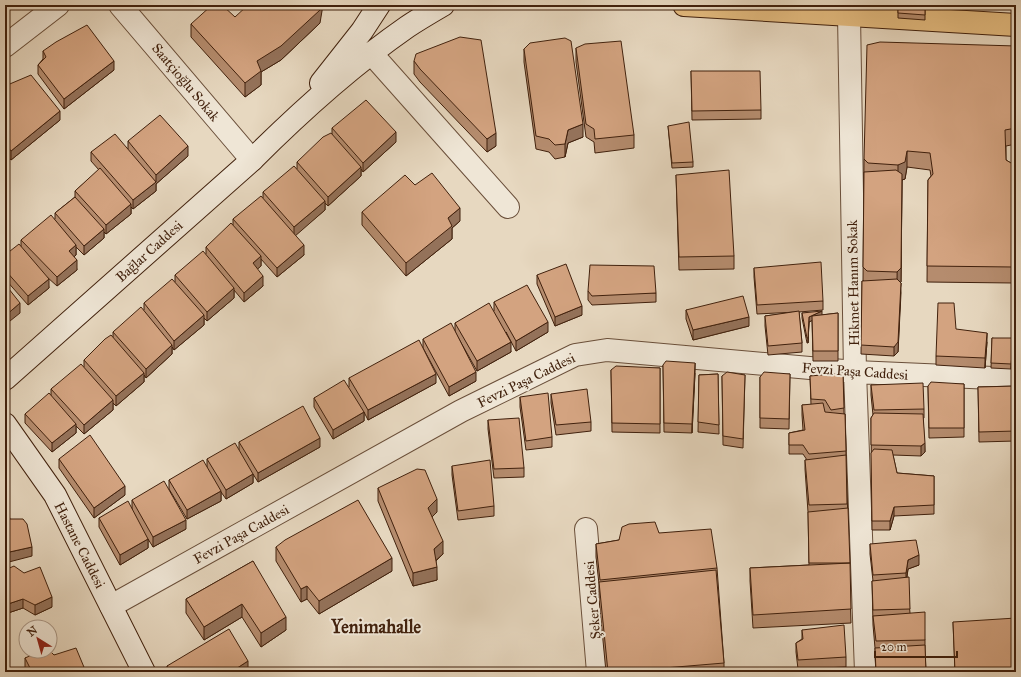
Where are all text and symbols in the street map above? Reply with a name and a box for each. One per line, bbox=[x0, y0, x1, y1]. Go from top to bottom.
street label: Saatçioğlu Sokak bbox=[148, 40, 223, 125]
street label: Bağlar Caddesi bbox=[112, 217, 186, 286]
street label: Hikmet Hanım Sokak bbox=[844, 219, 863, 346]
street label: Fevzi Paşa Caddesi bbox=[475, 349, 578, 411]
street label: Fevzi Paşa Caddesi bbox=[801, 359, 909, 384]
street label: Hastane Caddesi bbox=[50, 499, 109, 591]
street label: Fevzi Paşa Caddesi bbox=[190, 501, 292, 568]
street label: Şeker Caddesi bbox=[581, 560, 604, 640]
district label: Yenimahalle bbox=[330, 616, 421, 638]
north arrow bbox=[18, 619, 58, 659]
text: N bbox=[25, 623, 40, 639]
scale bar bbox=[875, 633, 957, 659]
text: 20 m bbox=[881, 640, 907, 654]

